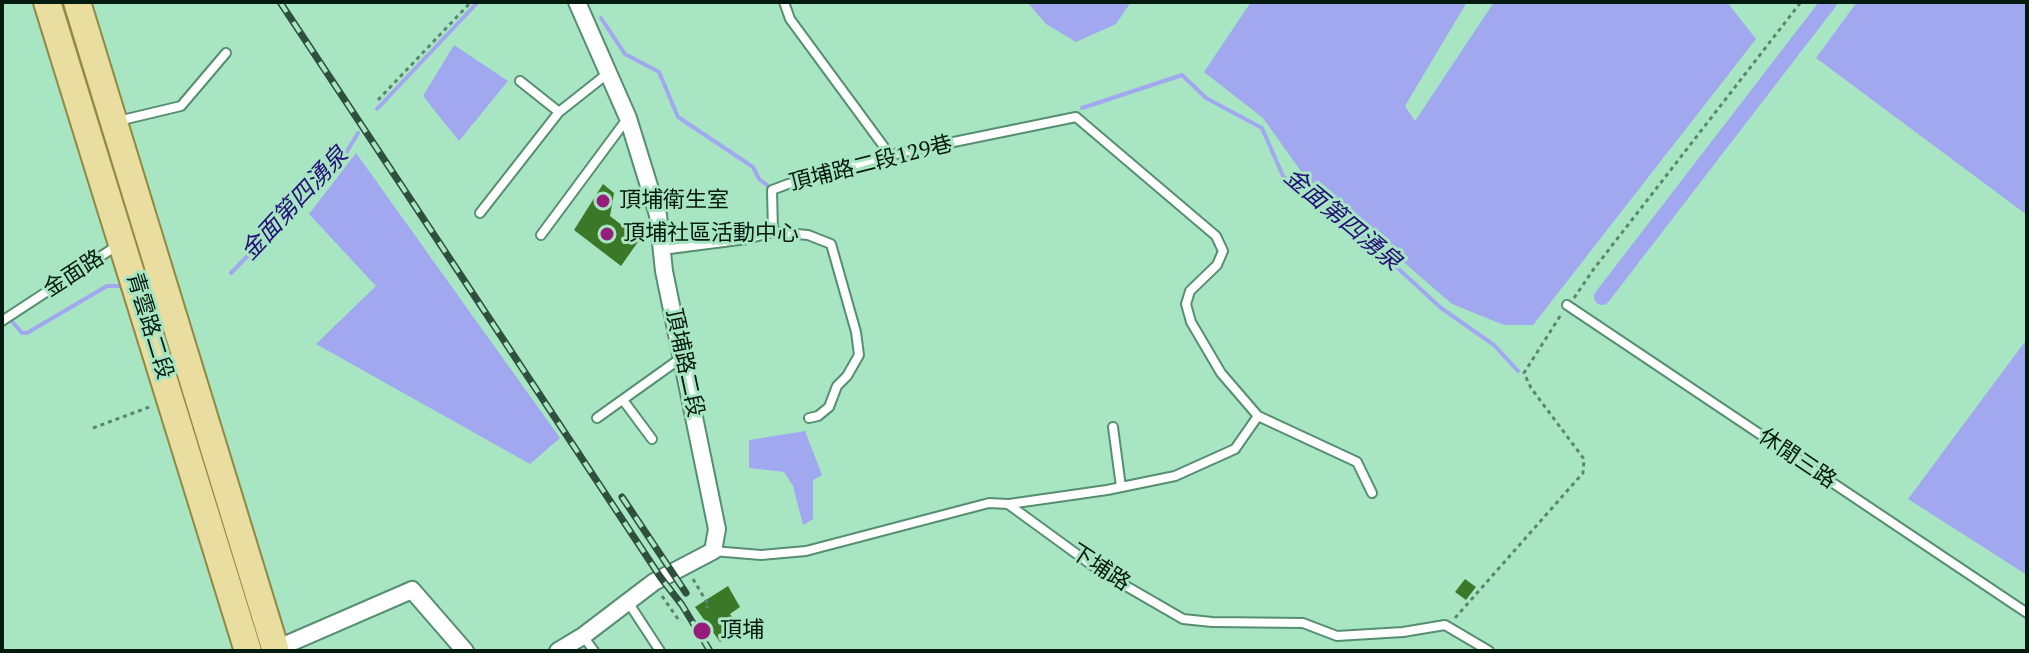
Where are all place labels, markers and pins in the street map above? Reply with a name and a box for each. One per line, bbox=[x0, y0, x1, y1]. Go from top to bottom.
place label: 頂埔衛生室 bbox=[619, 188, 729, 214]
marker: 頂埔衛生室 bbox=[594, 192, 612, 210]
place label: 頂埔社區活動中心 bbox=[623, 221, 799, 247]
marker: 頂埔社區活動中心 bbox=[598, 225, 616, 243]
place label: 頂埔 bbox=[720, 618, 764, 644]
marker: 頂埔 bbox=[691, 620, 713, 642]

